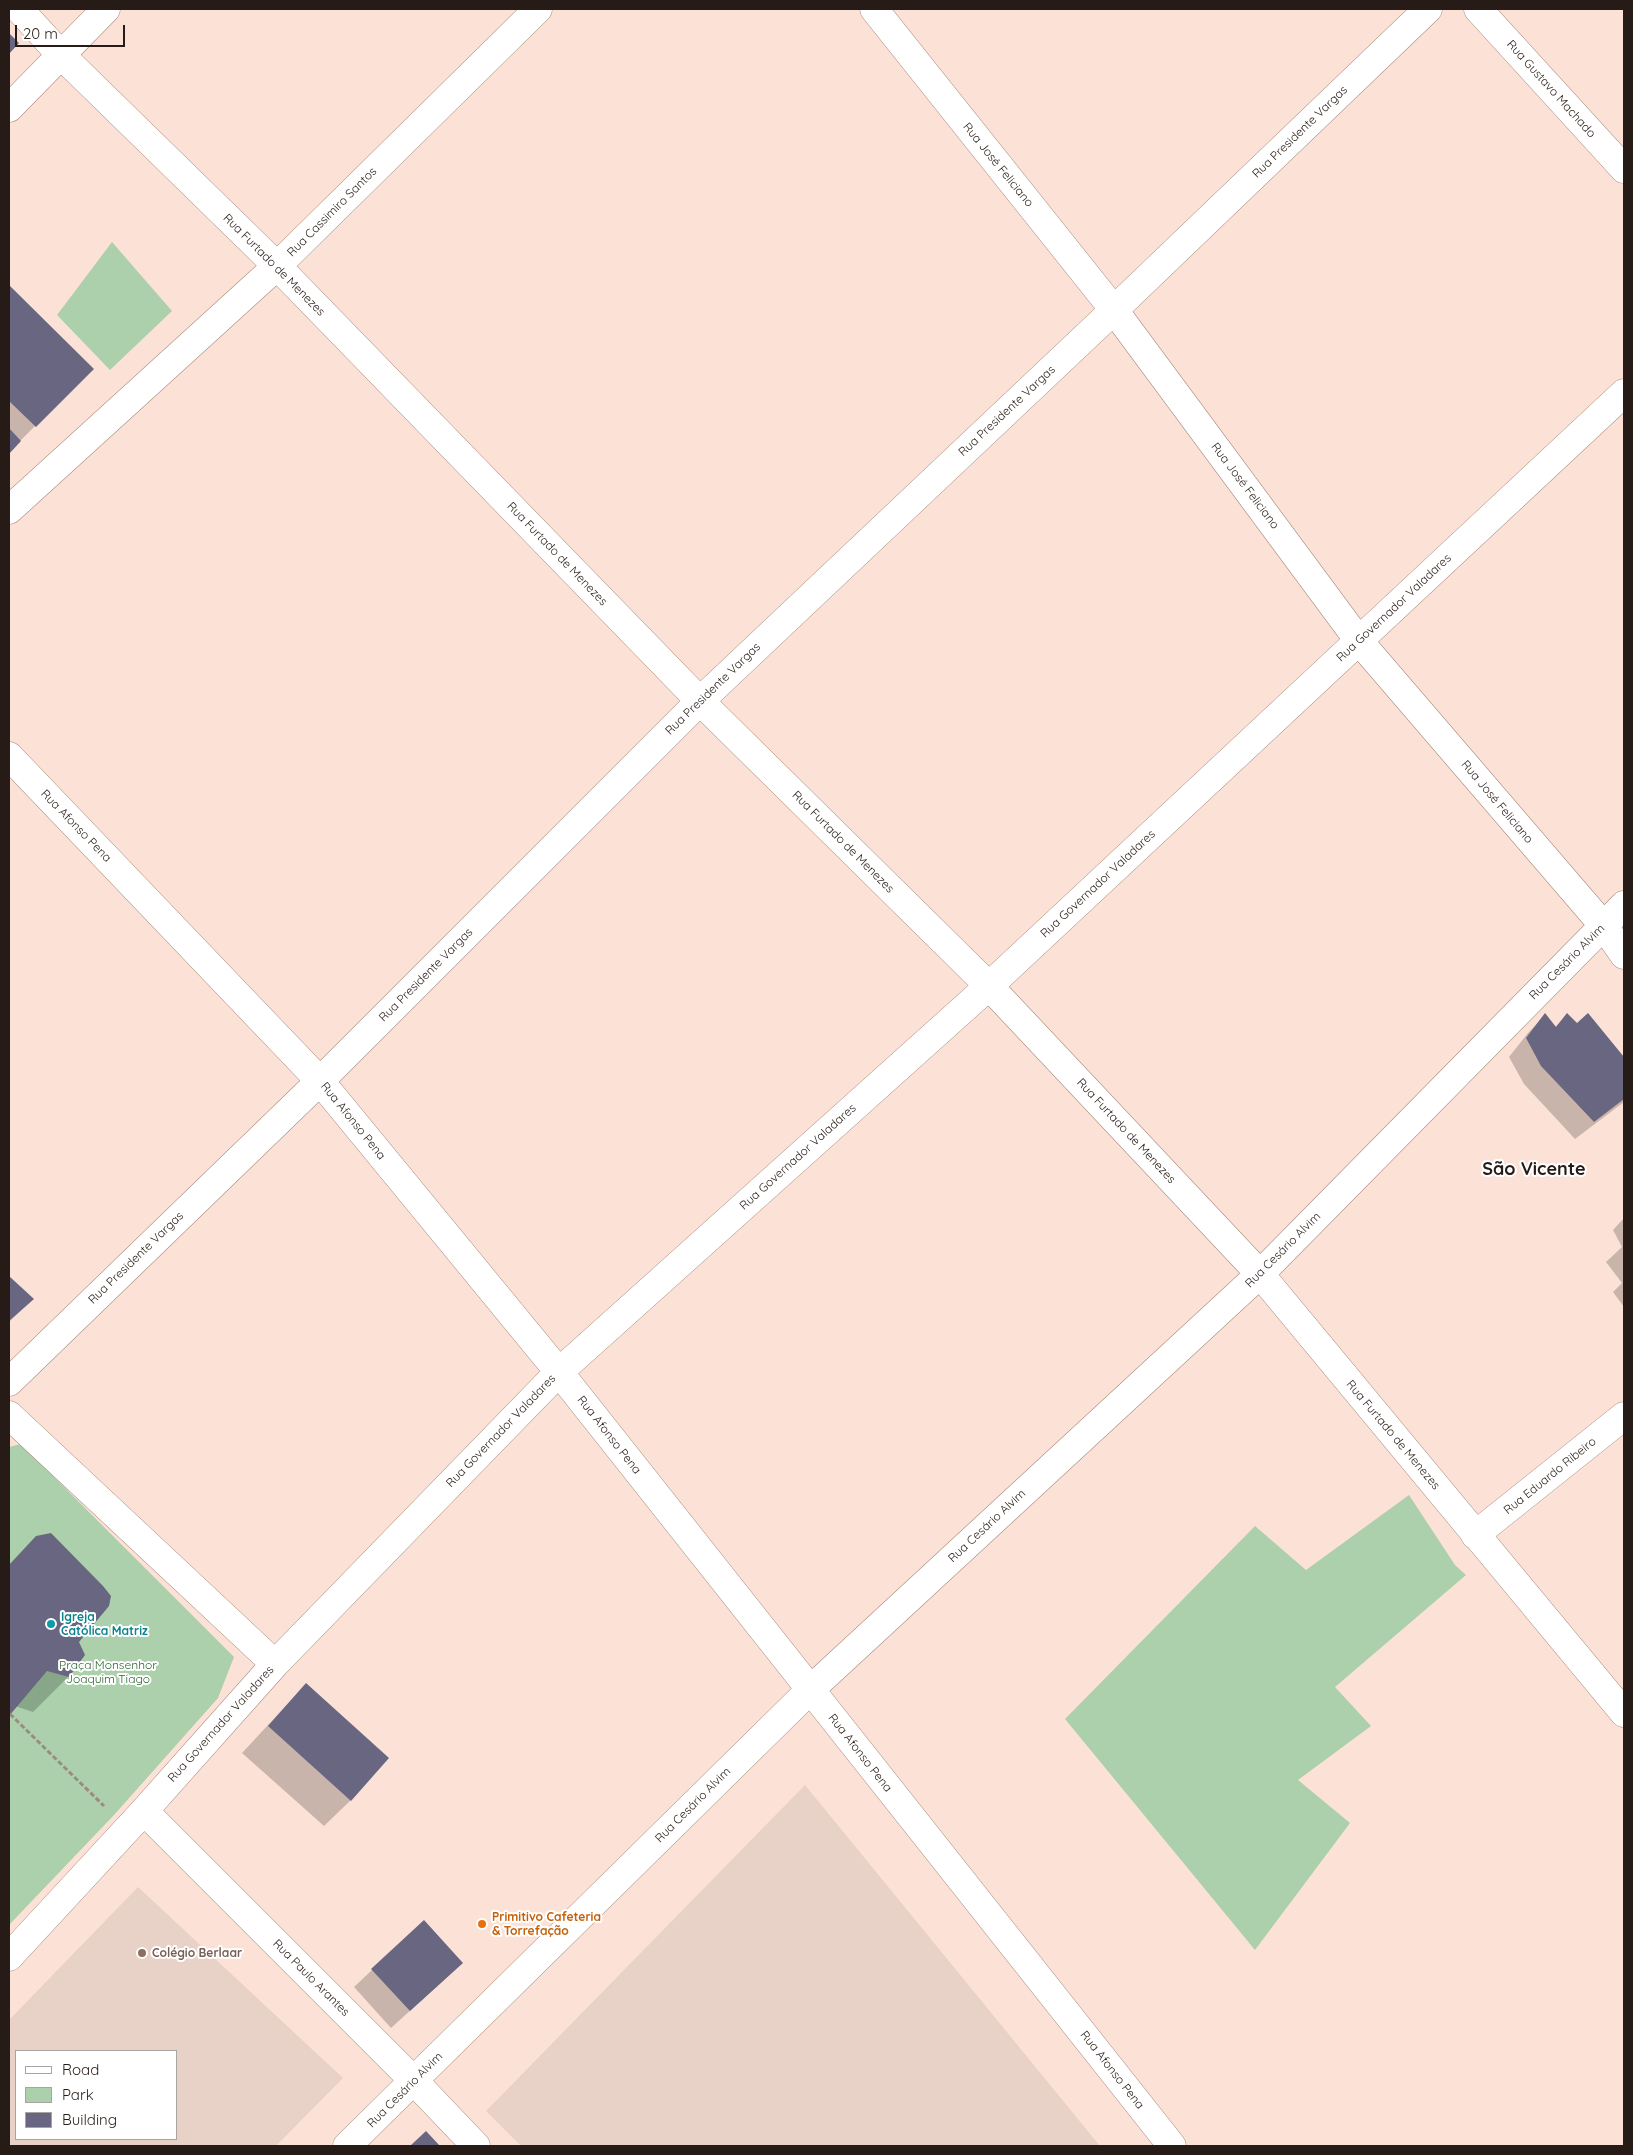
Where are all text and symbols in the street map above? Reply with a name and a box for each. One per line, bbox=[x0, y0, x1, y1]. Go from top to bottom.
scale bar bbox=[18, 15, 128, 47]
text: 20 m bbox=[23, 24, 58, 43]
street label: Rua Gustavo Machado bbox=[1503, 37, 1599, 141]
street label: Rua Presidente Vargas bbox=[1249, 83, 1351, 181]
street label: Rua José Feliciano bbox=[960, 120, 1036, 210]
street label: Rua Cassimiro Santos bbox=[284, 164, 380, 260]
street label: Rua Furtado de Menezes bbox=[220, 211, 328, 319]
street label: Rua Presidente Vargas bbox=[956, 363, 1058, 459]
street label: Rua José Feliciano bbox=[1208, 440, 1282, 532]
street label: Rua Furtado de Menezes bbox=[504, 499, 610, 609]
street label: Rua Governador Valadares bbox=[1334, 551, 1454, 665]
street label: Rua Presidente Vargas bbox=[662, 640, 764, 738]
street label: Rua José Feliciano bbox=[1458, 758, 1536, 846]
street label: Rua Afonso Pena bbox=[38, 787, 114, 865]
street label: Rua Furtado de Menezes bbox=[789, 788, 897, 896]
street label: Rua Governador Valadares bbox=[1038, 827, 1158, 941]
street label: Rua Cesário Alvim bbox=[1526, 921, 1608, 1003]
street label: Rua Presidente Vargas bbox=[376, 925, 476, 1025]
street label: Rua Furtado de Menezes bbox=[1074, 1076, 1178, 1186]
street label: Rua Afonso Pena bbox=[317, 1079, 389, 1163]
street label: Rua Governador Valadares bbox=[737, 1101, 859, 1213]
district label: São Vicente bbox=[1482, 1159, 1586, 1181]
street label: Rua Presidente Vargas bbox=[85, 1209, 187, 1307]
street label: Rua Cesário Alvim bbox=[1242, 1209, 1324, 1291]
street label: Rua Governador Valadares bbox=[443, 1371, 559, 1491]
street label: Rua Furtado de Menezes bbox=[1343, 1377, 1443, 1493]
street label: Rua Afonso Pena bbox=[574, 1393, 644, 1477]
street label: Rua Eduardo Ribeiro bbox=[1501, 1434, 1599, 1518]
street label: Rua Cesário Alvim bbox=[945, 1486, 1029, 1566]
place label: Igreja Católica Matriz bbox=[61, 1610, 148, 1638]
marker: Igreja Católica Matriz bbox=[45, 1618, 57, 1630]
park label: Praça Monsenhor Joaquim Tiago bbox=[59, 1658, 157, 1686]
street label: Rua Governador Valadares bbox=[165, 1663, 277, 1785]
street label: Rua Afonso Pena bbox=[825, 1711, 895, 1795]
street label: Rua Cesário Alvim bbox=[652, 1764, 734, 1846]
place label: Primitivo Cafeteria & Torrefação bbox=[492, 1910, 601, 1938]
marker: Primitivo Cafeteria & Torrefação bbox=[476, 1918, 488, 1930]
street label: Rua Paulo Arantes bbox=[270, 1937, 352, 2019]
place label: Colégio Berlaar bbox=[152, 1946, 242, 1960]
marker: Colégio Berlaar bbox=[136, 1947, 148, 1959]
street label: Rua Afonso Pena bbox=[1077, 2028, 1147, 2112]
street label: Rua Cesário Alvim bbox=[364, 2049, 446, 2131]
legend bbox=[15, 2050, 178, 2140]
text: Road bbox=[62, 2060, 99, 2079]
text: Park bbox=[62, 2085, 94, 2104]
text: Building bbox=[62, 2110, 117, 2129]

